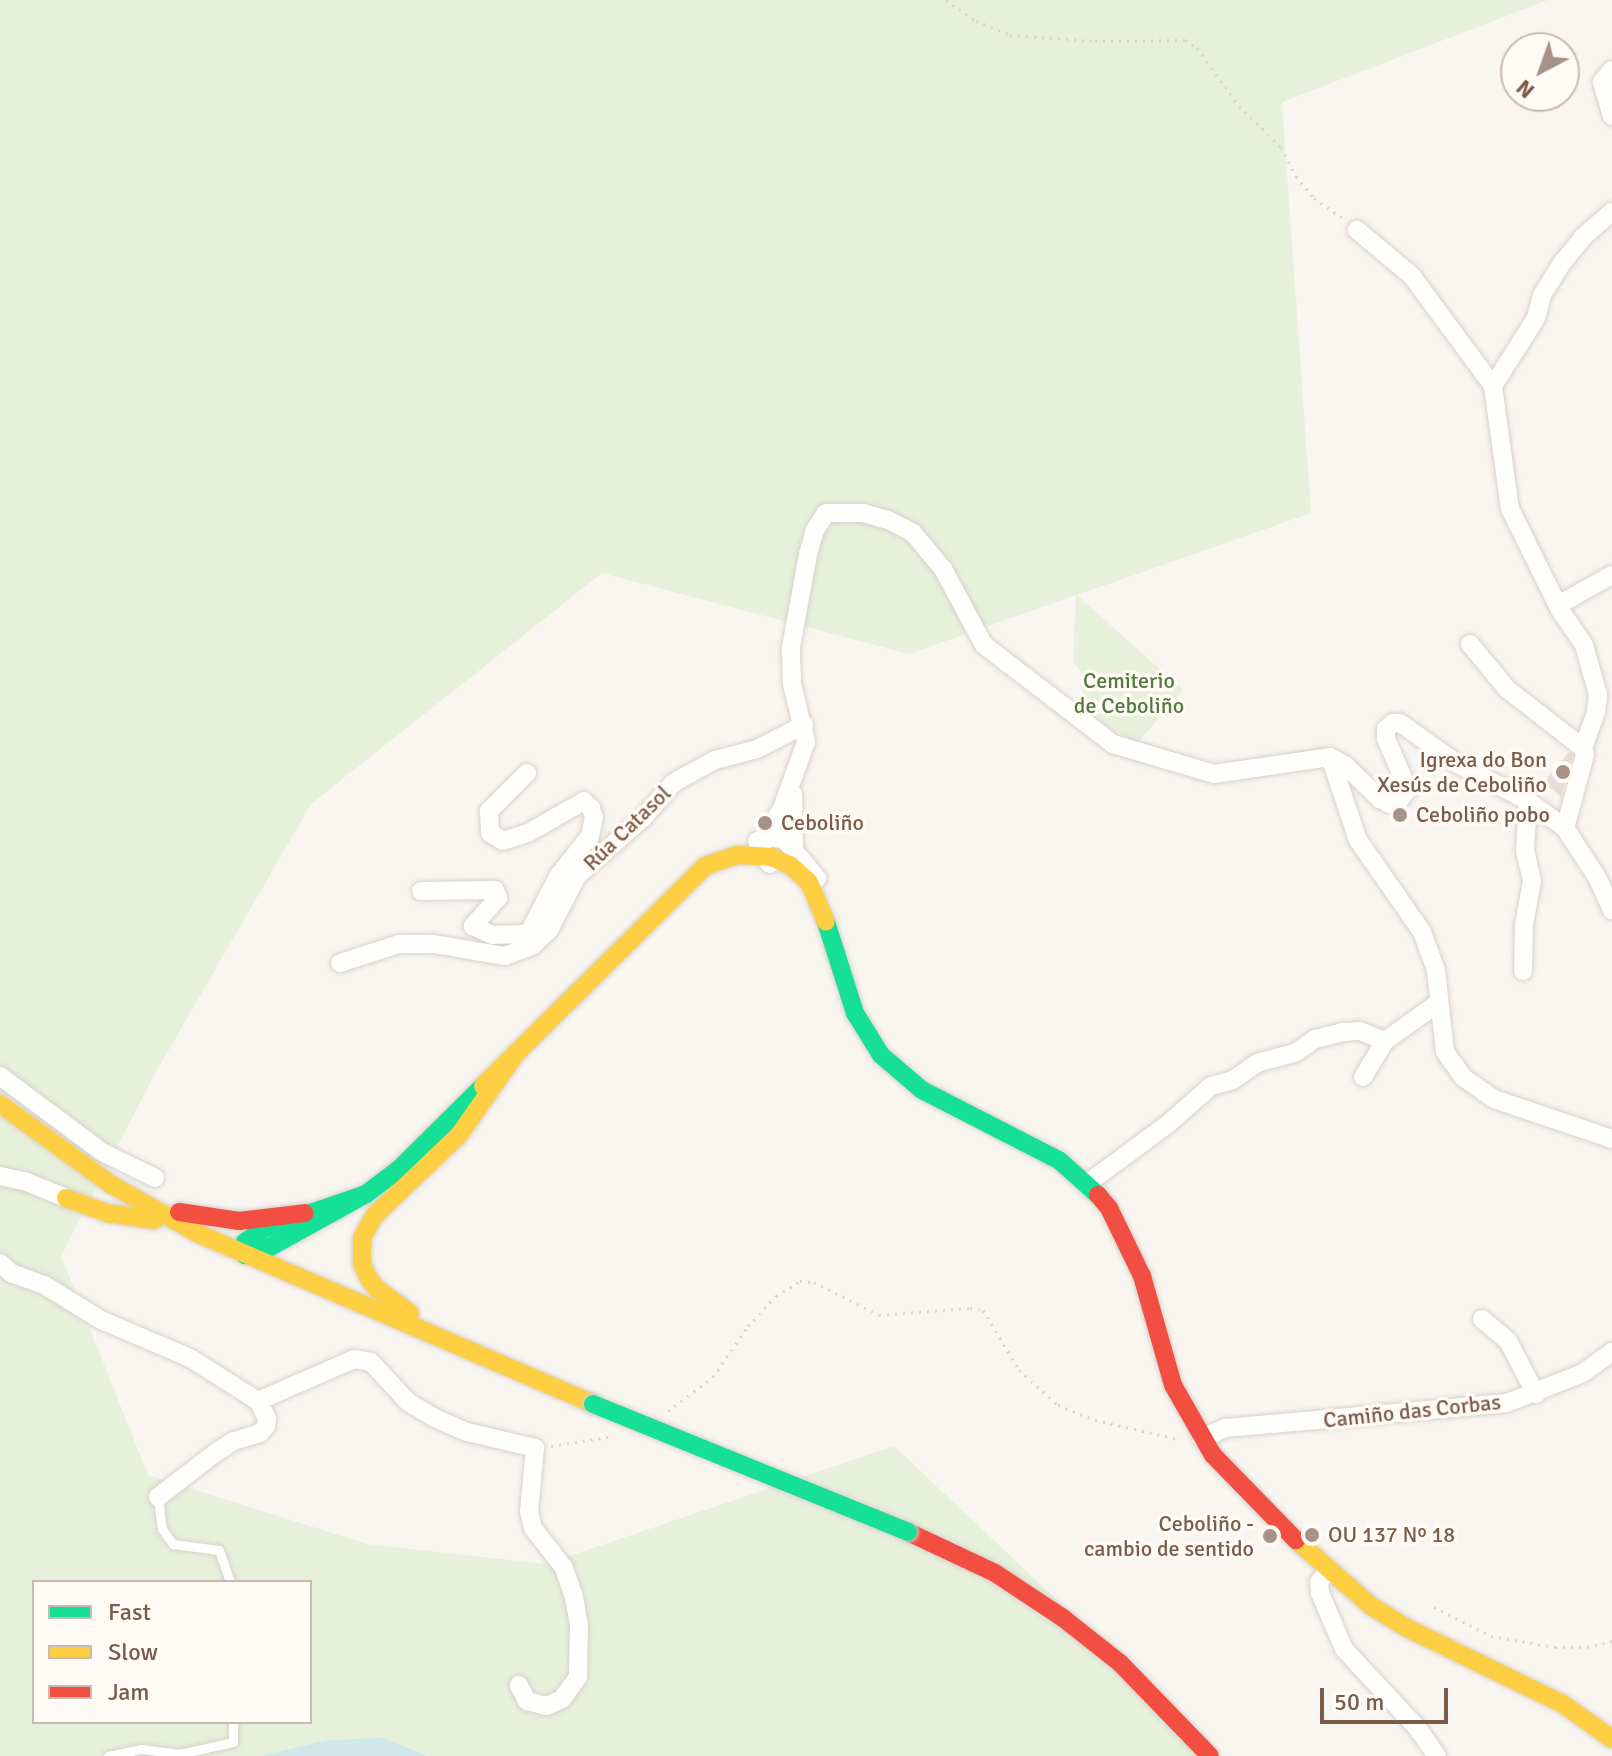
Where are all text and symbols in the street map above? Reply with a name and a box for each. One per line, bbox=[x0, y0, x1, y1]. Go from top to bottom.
north arrow bbox=[1500, 32, 1580, 112]
text: N bbox=[1511, 74, 1540, 104]
park label: Cemiterio de Ceboliño bbox=[1074, 667, 1184, 718]
place label: Igrexa do Bon Xesús de Ceboliño bbox=[1377, 746, 1547, 798]
marker: Igrexa do Bon Xesús de Ceboliño bbox=[1554, 763, 1572, 781]
street label: Rúa Catasol bbox=[578, 780, 676, 876]
place label: Ceboliño pobo bbox=[1416, 802, 1550, 828]
marker: Ceboliño pobo bbox=[1391, 806, 1409, 824]
place label: Ceboliño bbox=[781, 810, 864, 836]
marker: Ceboliño bbox=[756, 814, 774, 832]
street label: Camiño das Corbas bbox=[1322, 1389, 1502, 1433]
place label: Ceboliño - cambio de sentido bbox=[1084, 1510, 1254, 1562]
place label: OU 137 Nº 18 bbox=[1328, 1522, 1455, 1548]
marker: OU 137 Nº 18 bbox=[1303, 1526, 1321, 1544]
marker: Ceboliño - cambio de sentido bbox=[1261, 1527, 1279, 1545]
legend bbox=[32, 1580, 312, 1724]
text: Fast bbox=[108, 1597, 151, 1627]
text: Slow bbox=[108, 1637, 158, 1667]
scale bar bbox=[1324, 1672, 1452, 1722]
text: Jam bbox=[108, 1677, 149, 1707]
text: 50 m bbox=[1334, 1687, 1384, 1717]

